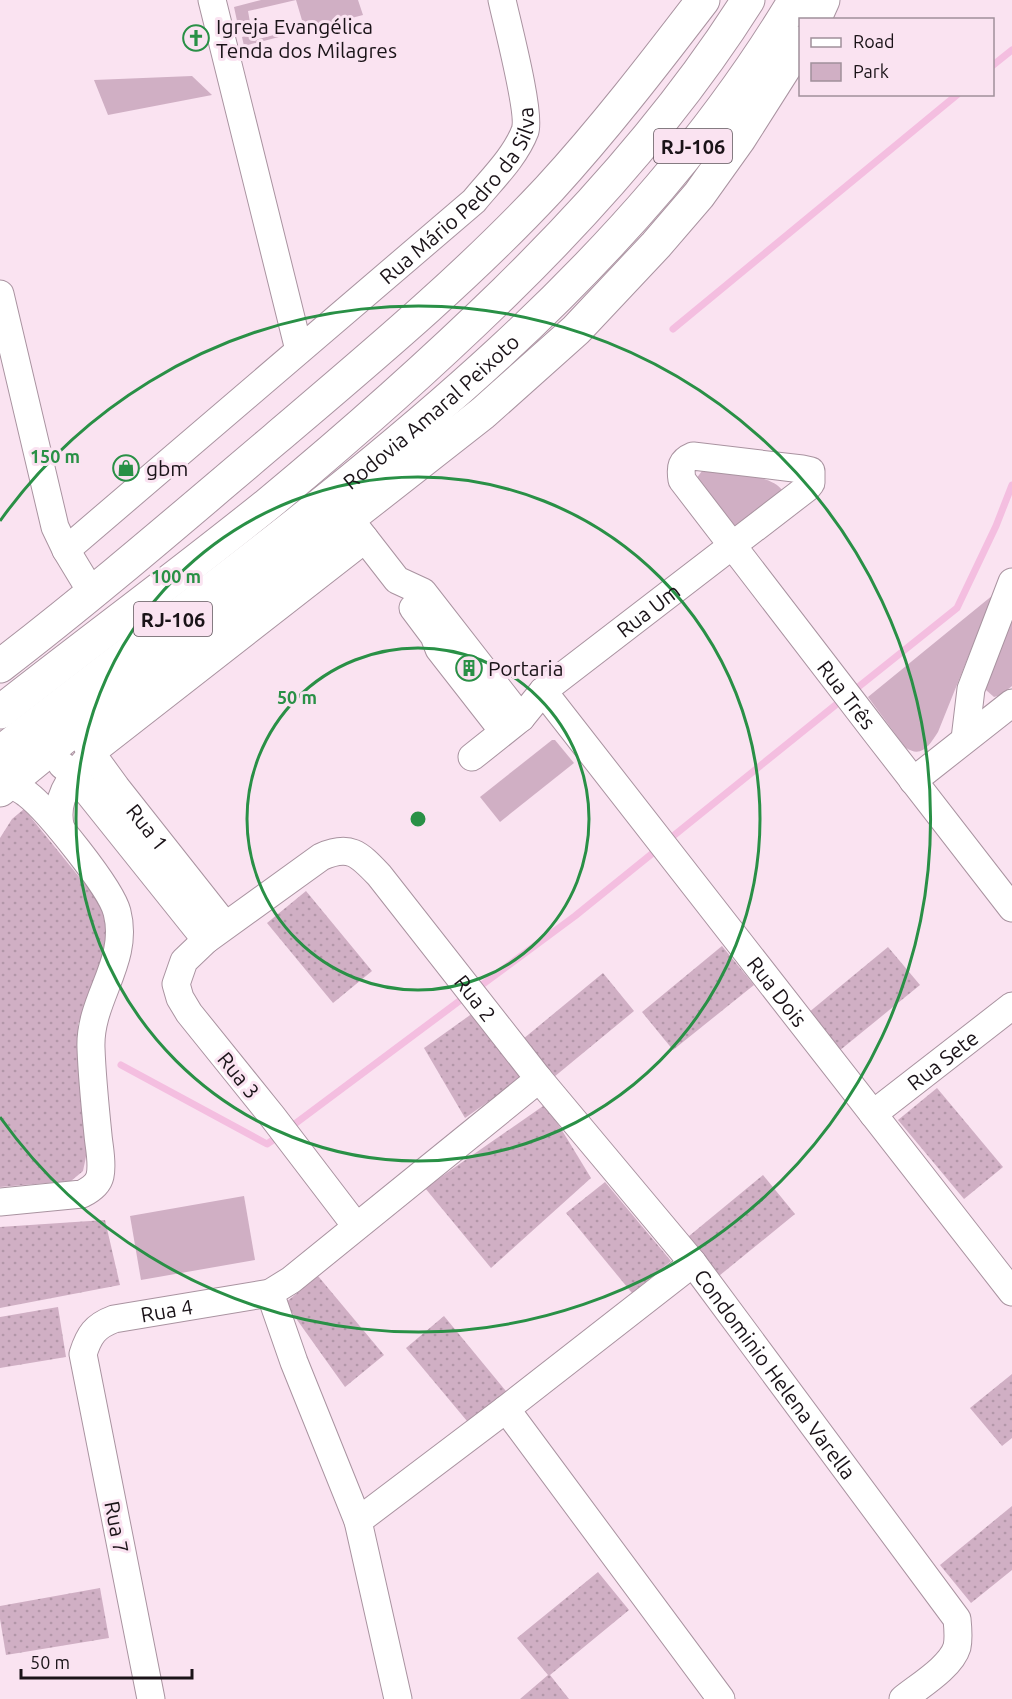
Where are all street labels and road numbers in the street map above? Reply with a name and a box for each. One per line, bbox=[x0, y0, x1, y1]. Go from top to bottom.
street label: Rua Mário Pedro da Silva bbox=[374, 106, 538, 289]
road number: RJ-106 bbox=[654, 129, 732, 163]
street label: Rodovia Amaral Peixoto bbox=[338, 329, 524, 494]
street label: Rua Um bbox=[612, 578, 684, 642]
road number: RJ-106 bbox=[134, 602, 212, 636]
street label: Rua Três bbox=[813, 655, 881, 734]
street label: Rua 1 bbox=[122, 799, 173, 855]
street label: Rua Dois bbox=[743, 952, 812, 1031]
street label: Rua 2 bbox=[450, 970, 501, 1026]
street label: Rua Sete bbox=[902, 1025, 983, 1095]
street label: Rua 3 bbox=[213, 1047, 265, 1103]
street label: Condominio Helena Varella bbox=[690, 1264, 861, 1484]
street label: Rua 4 bbox=[139, 1294, 195, 1326]
street label: Rua 7 bbox=[100, 1499, 134, 1555]

